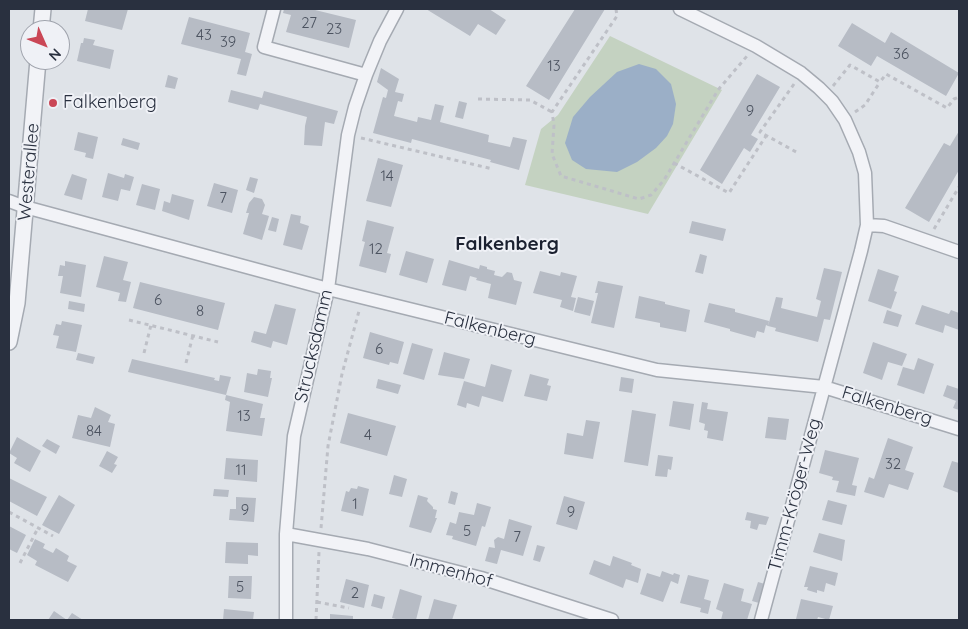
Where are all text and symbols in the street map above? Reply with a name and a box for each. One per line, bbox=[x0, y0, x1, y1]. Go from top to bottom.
house number: 27 bbox=[301, 14, 317, 32]
north arrow bbox=[20, 20, 70, 70]
house number: 23 bbox=[326, 20, 342, 38]
house number: 43 bbox=[196, 26, 212, 44]
house number: 39 bbox=[220, 33, 236, 51]
text: N bbox=[45, 45, 65, 65]
house number: 36 bbox=[893, 45, 909, 63]
house number: 13 bbox=[547, 57, 561, 75]
place label: Falkenberg bbox=[63, 92, 157, 114]
marker: Falkenberg bbox=[47, 97, 59, 109]
house number: 9 bbox=[746, 102, 754, 120]
street label: Westerallee bbox=[14, 122, 44, 222]
house number: 14 bbox=[380, 167, 394, 185]
house number: 7 bbox=[219, 189, 227, 207]
district label: Falkenberg bbox=[455, 233, 559, 255]
house number: 12 bbox=[369, 240, 383, 258]
street label: Strucksdamm bbox=[291, 287, 337, 405]
house number: 6 bbox=[154, 291, 162, 309]
house number: 8 bbox=[196, 302, 204, 320]
street label: Falkenberg bbox=[442, 307, 538, 351]
house number: 6 bbox=[375, 340, 383, 358]
street label: Falkenberg bbox=[839, 382, 935, 430]
house number: 13 bbox=[237, 407, 251, 425]
street label: Timm-Kröger-Weg bbox=[764, 416, 826, 574]
house number: 84 bbox=[86, 422, 102, 440]
house number: 4 bbox=[364, 426, 372, 444]
house number: 32 bbox=[885, 455, 901, 473]
house number: 11 bbox=[235, 461, 247, 479]
house number: 1 bbox=[352, 495, 358, 513]
house number: 9 bbox=[241, 501, 249, 519]
house number: 9 bbox=[567, 503, 575, 521]
house number: 5 bbox=[463, 522, 471, 540]
house number: 7 bbox=[513, 528, 521, 546]
street label: Immenhof bbox=[407, 550, 495, 592]
house number: 5 bbox=[236, 578, 244, 596]
house number: 2 bbox=[351, 584, 359, 602]

